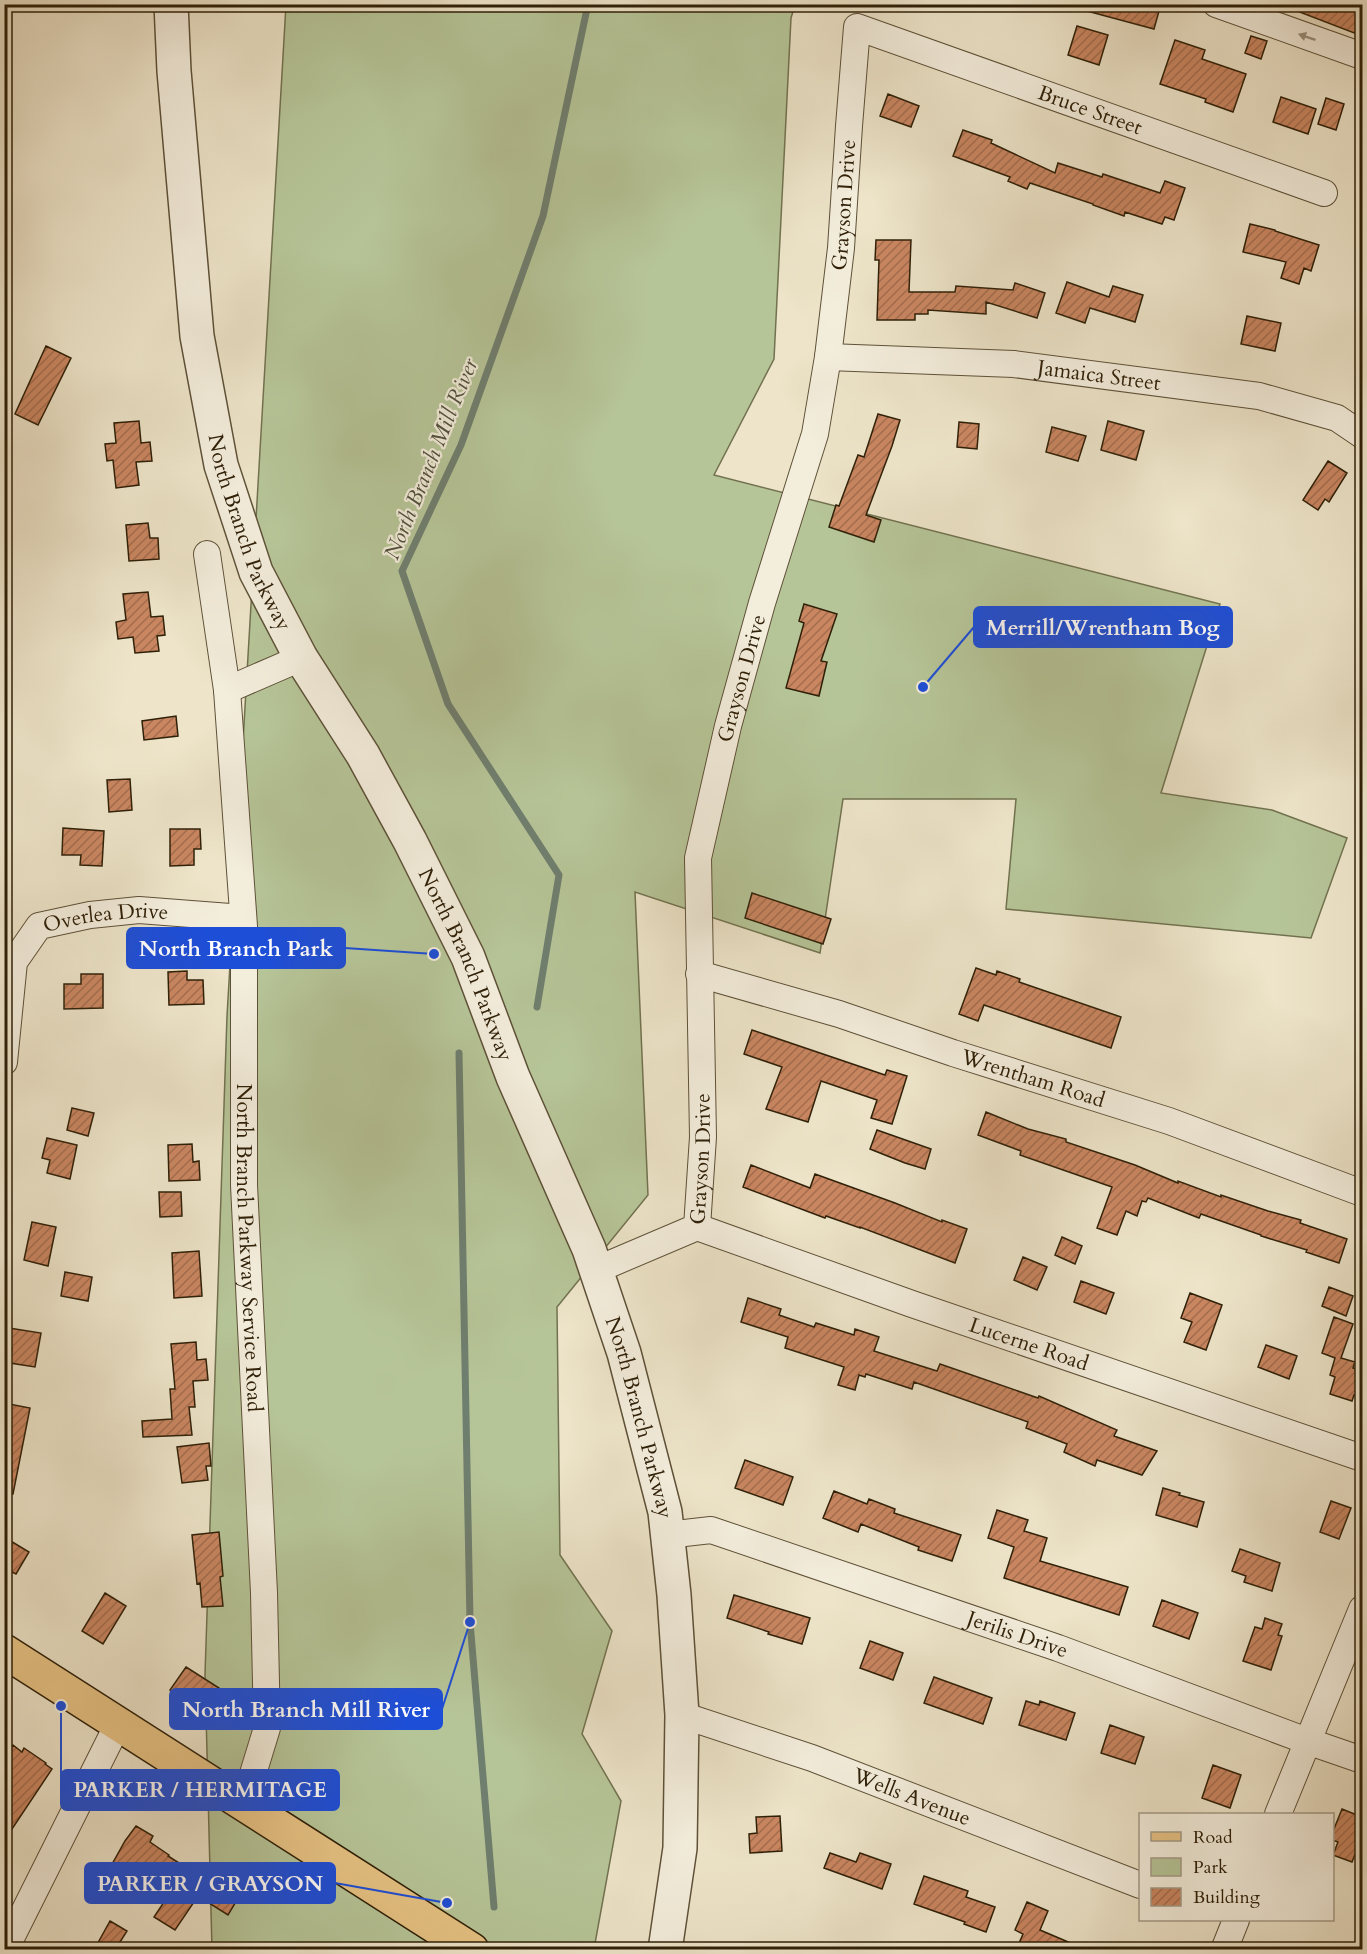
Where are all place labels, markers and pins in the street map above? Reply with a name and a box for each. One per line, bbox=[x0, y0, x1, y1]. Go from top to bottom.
callout: Merrill/Wrentham Bog bbox=[974, 607, 1232, 647]
callout: North Branch Park bbox=[127, 928, 345, 968]
callout: North Branch Mill River bbox=[170, 1689, 442, 1729]
callout: PARKER / HERMITAGE bbox=[61, 1770, 339, 1810]
callout: PARKER / GRAYSON bbox=[85, 1863, 335, 1903]

